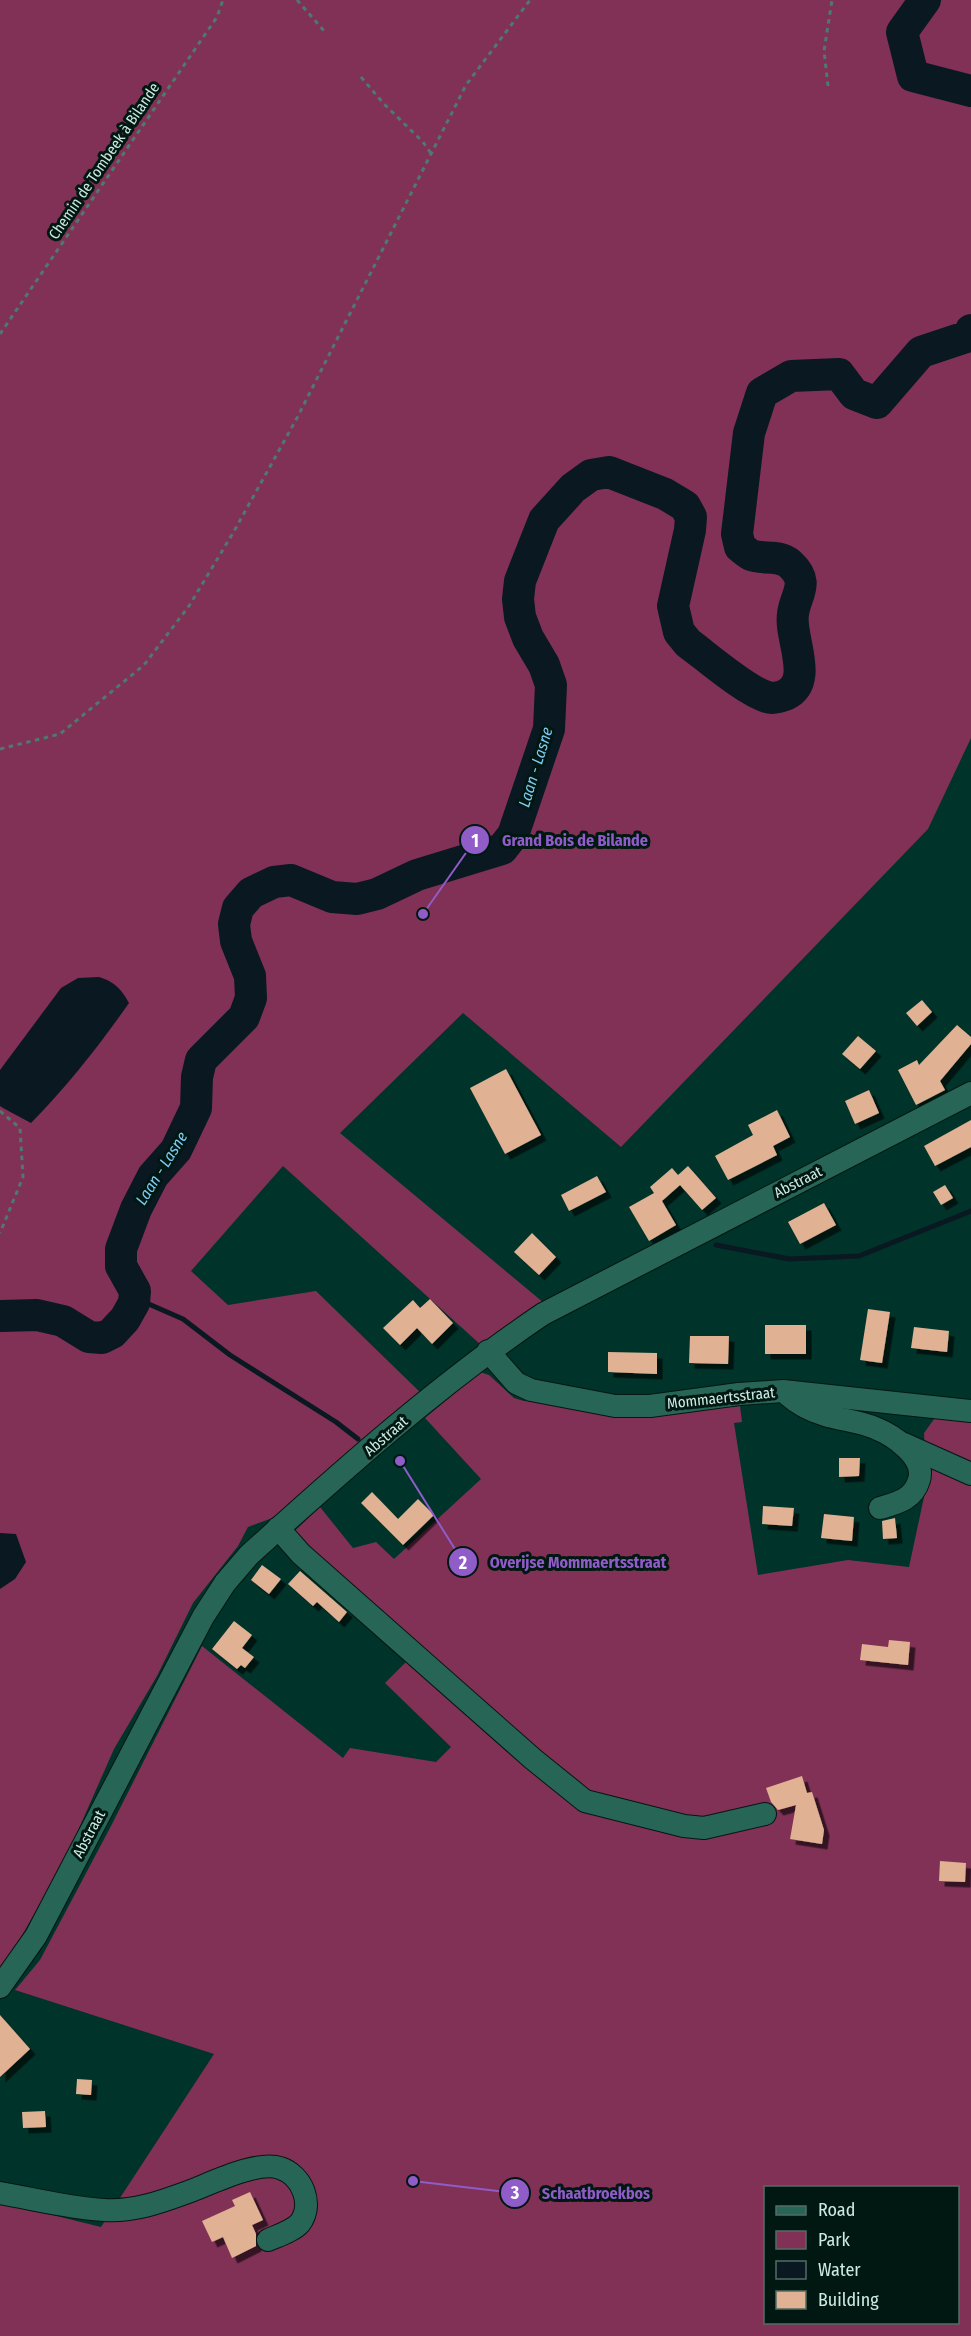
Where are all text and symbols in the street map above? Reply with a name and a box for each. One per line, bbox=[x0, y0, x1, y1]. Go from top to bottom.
street label: Chemin de Tombeek à Bilande bbox=[45, 79, 163, 243]
water label: Laan - Lasne bbox=[514, 725, 557, 809]
callout: Grand Bois de Bilande bbox=[460, 823, 660, 857]
text: 1 bbox=[471, 830, 479, 852]
text: Grand Bois de Bilande bbox=[502, 831, 648, 850]
water label: Laan - Lasne bbox=[132, 1128, 192, 1208]
street label: Abstraat bbox=[771, 1162, 825, 1202]
street label: Mommaertsstraat bbox=[666, 1383, 776, 1413]
street label: Abstraat bbox=[361, 1412, 411, 1460]
callout: Overijse Mommaertsstraat bbox=[448, 1545, 678, 1579]
text: 2 bbox=[458, 1552, 467, 1574]
text: Overijse Mommaertsstraat bbox=[490, 1553, 667, 1572]
street label: Abstraat bbox=[69, 1807, 109, 1861]
callout: Schaatbroekbos bbox=[500, 2176, 662, 2210]
text: 3 bbox=[510, 2182, 520, 2204]
text: Schaatbroekbos bbox=[542, 2184, 650, 2203]
legend bbox=[764, 2186, 959, 2324]
text: Road bbox=[818, 2199, 855, 2221]
text: Park bbox=[818, 2229, 851, 2251]
text: Water bbox=[818, 2259, 861, 2281]
text: Building bbox=[818, 2289, 879, 2311]

